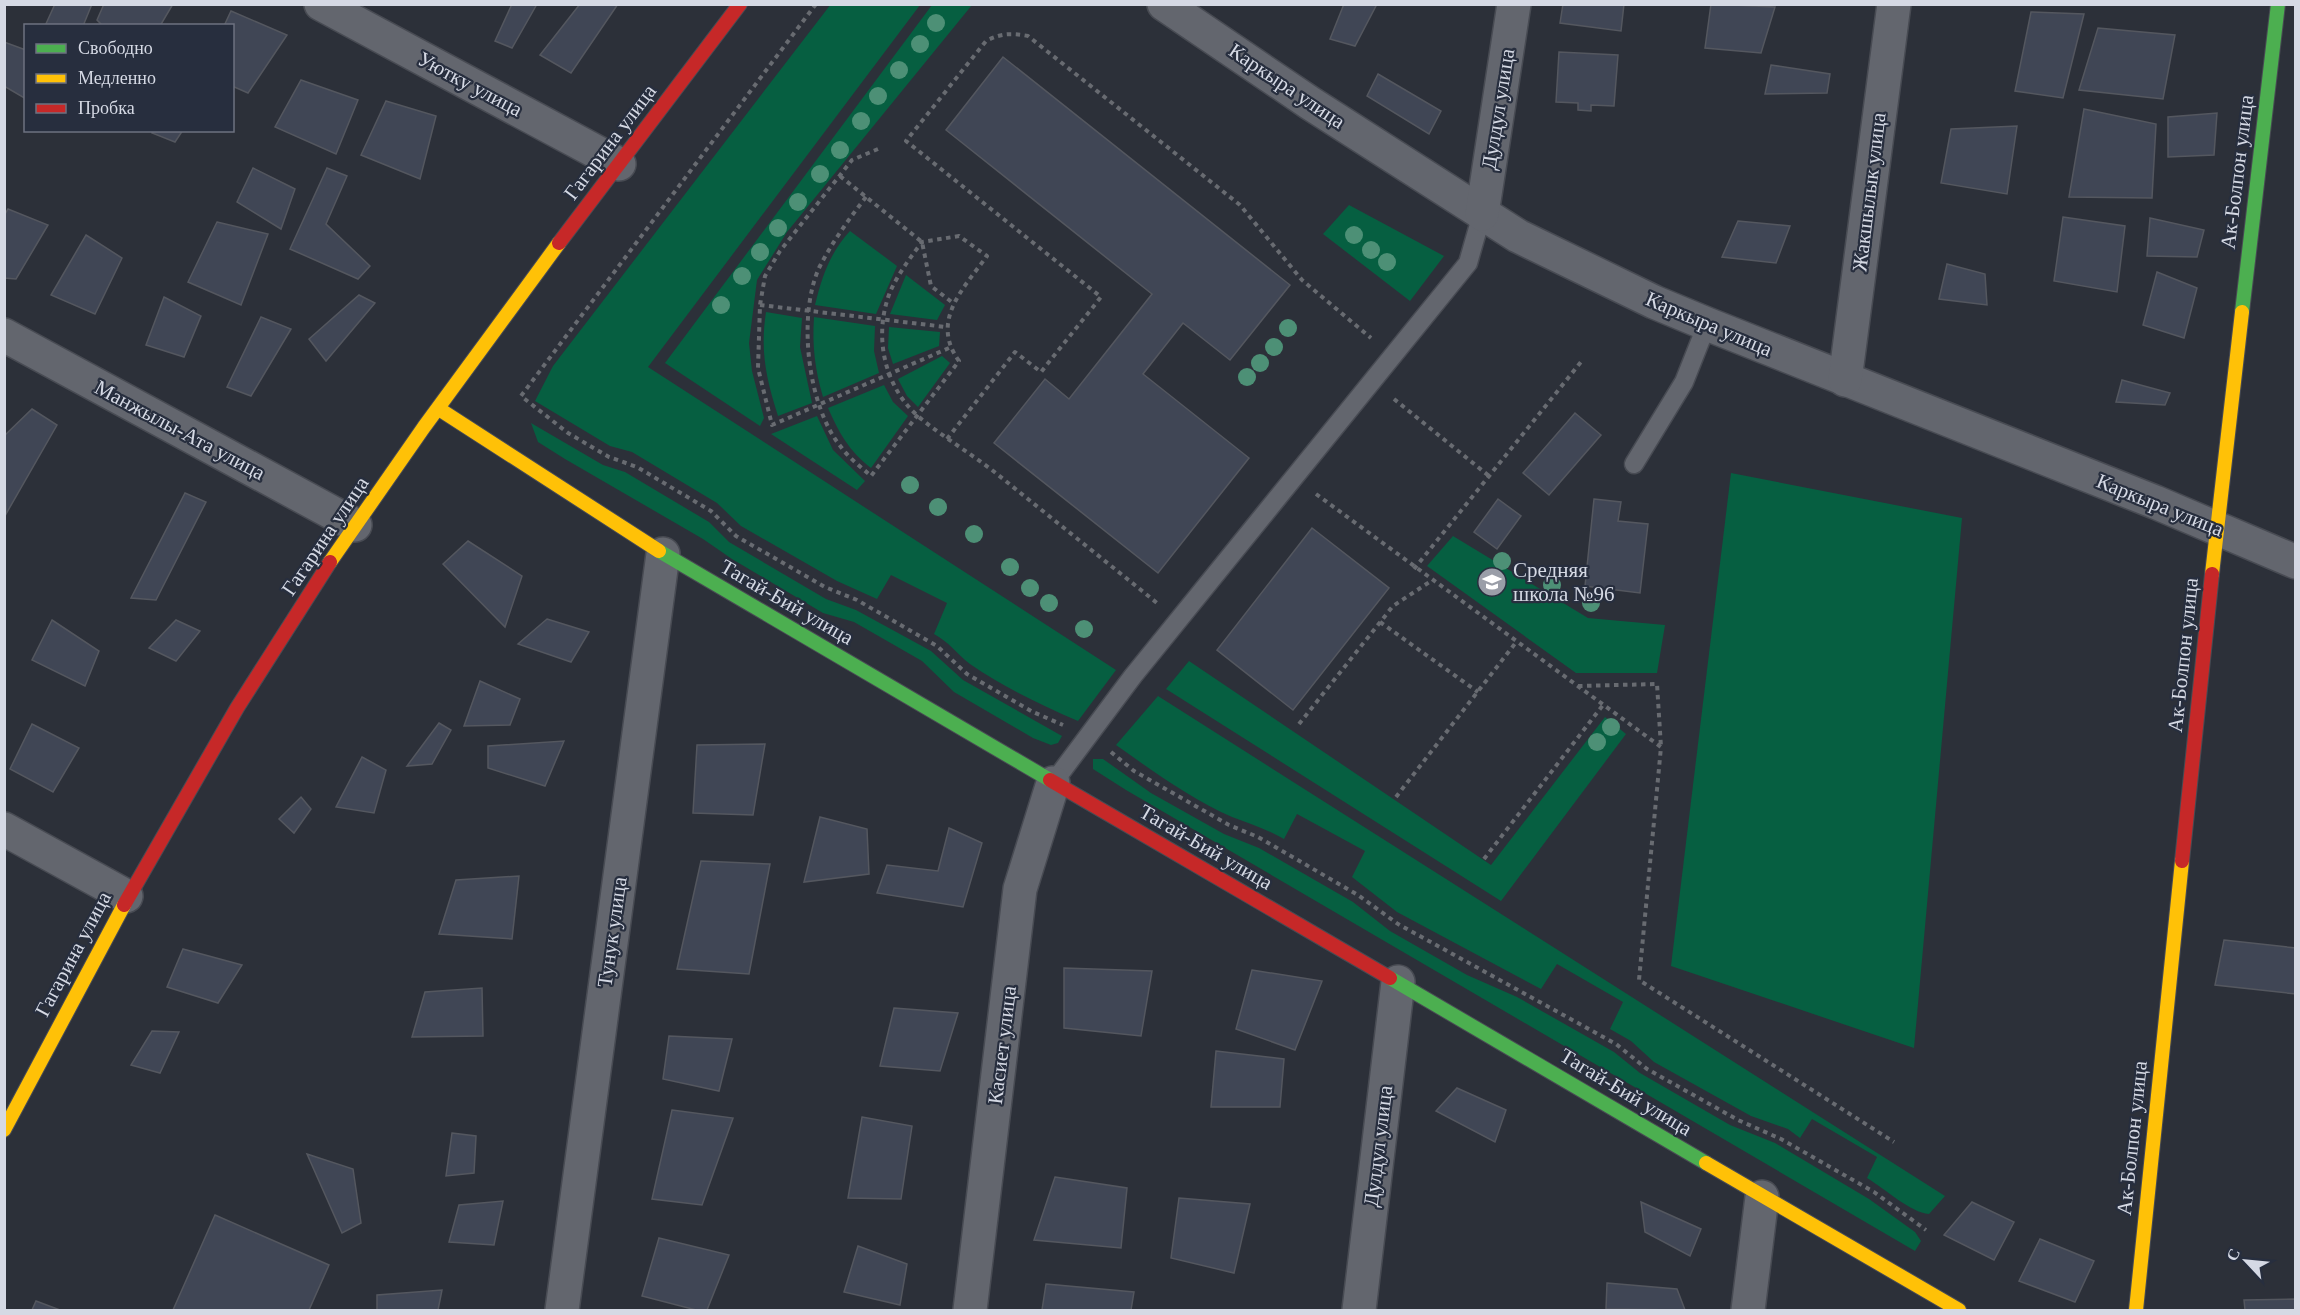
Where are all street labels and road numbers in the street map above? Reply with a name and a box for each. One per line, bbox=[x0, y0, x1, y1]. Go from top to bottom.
street label: Каркыра улица bbox=[1224, 38, 1350, 134]
street label: Уютку улица bbox=[414, 46, 527, 122]
street label: Дулдул улица bbox=[1477, 46, 1520, 171]
street label: Гагарина улица bbox=[559, 79, 662, 204]
street label: Ак-Болпон улица bbox=[2216, 93, 2258, 250]
street label: Жакшылык улица bbox=[1847, 110, 1891, 273]
street label: Каркыра улица bbox=[1642, 287, 1776, 362]
street label: Манжылы-Ата улица bbox=[91, 375, 270, 485]
street label: Каркыра улица bbox=[2093, 469, 2228, 542]
street label: Гагарина улица bbox=[276, 471, 374, 600]
street label: Тагай-Бий улица bbox=[716, 554, 858, 650]
street label: Ак-Болпон улица bbox=[2163, 576, 2203, 733]
street label: Тагай-Бий улица bbox=[1135, 799, 1277, 895]
street label: Тунук улица bbox=[592, 875, 632, 989]
street label: Гагарина улица bbox=[30, 887, 116, 1021]
street label: Касиет улица bbox=[983, 984, 1021, 1106]
street label: Тагай-Бий улица bbox=[1556, 1043, 1697, 1141]
street label: Ак-Болпон улица bbox=[2112, 1059, 2152, 1216]
street label: Дулдул улица bbox=[1359, 1083, 1397, 1208]

